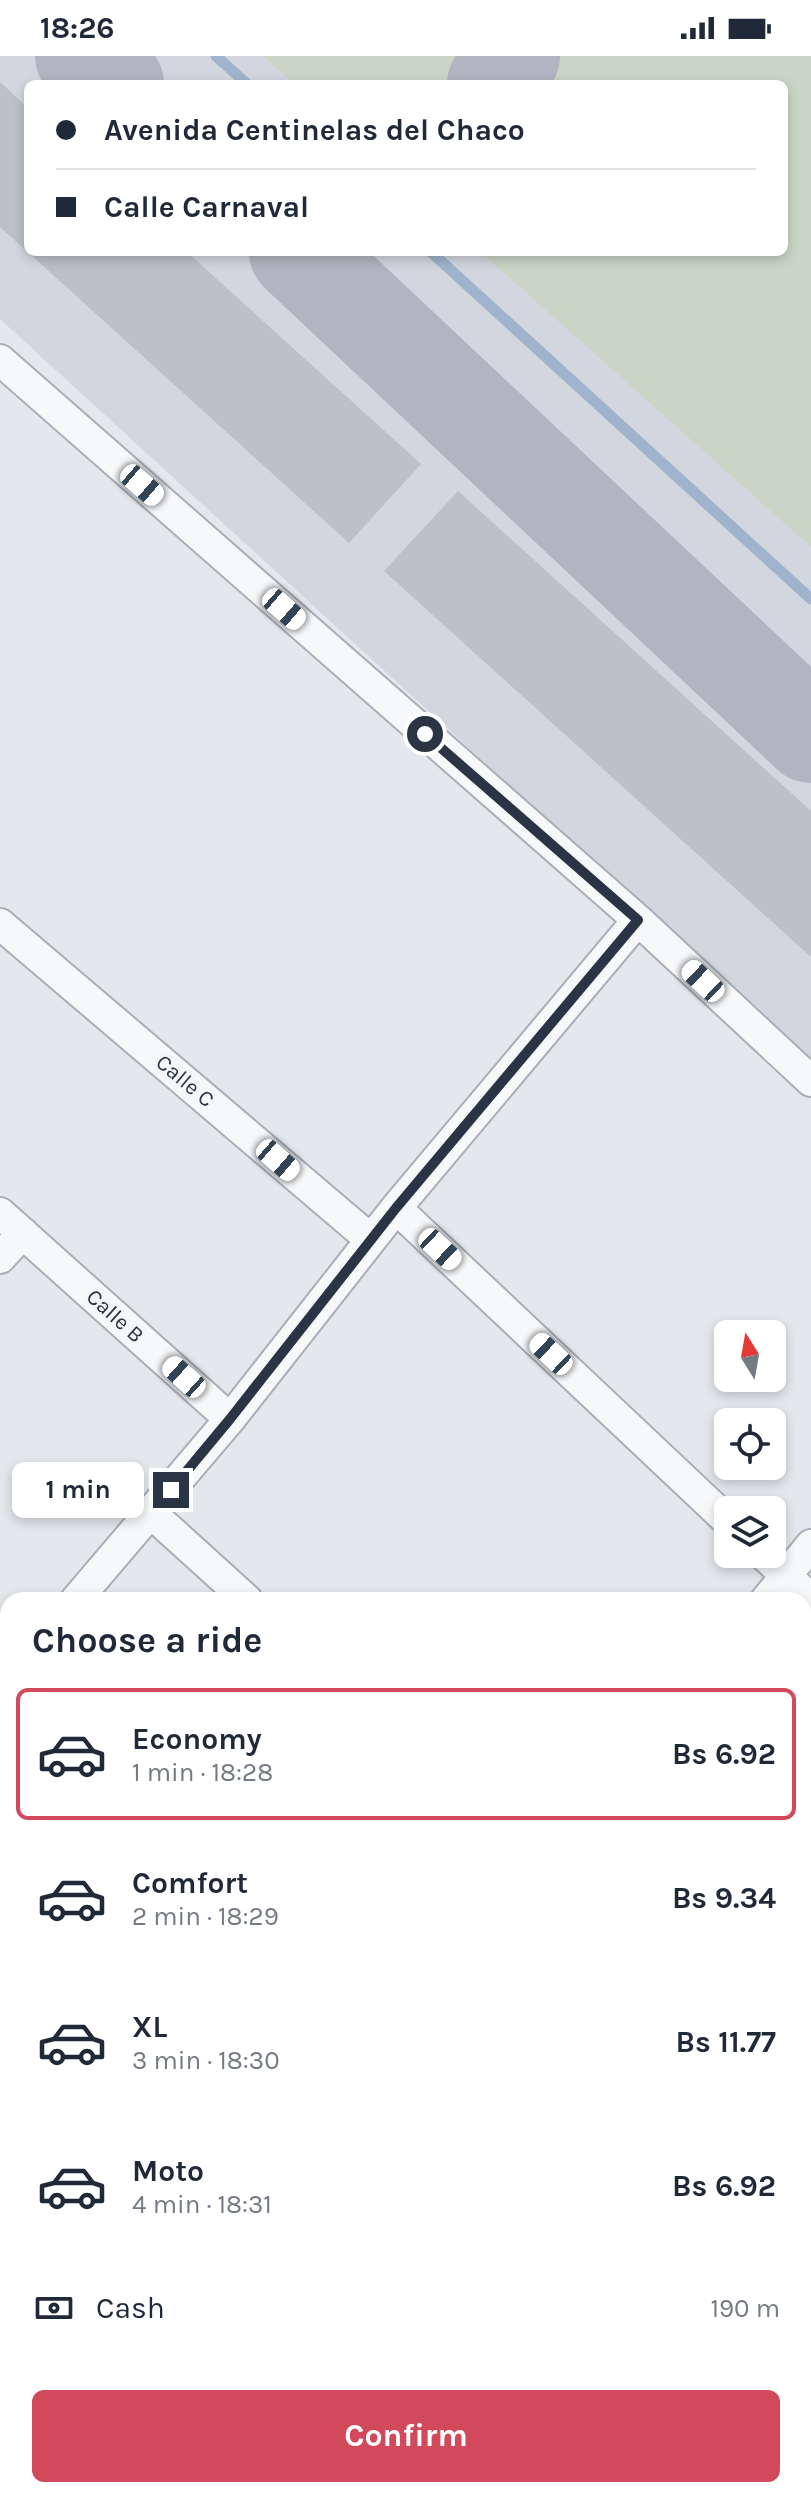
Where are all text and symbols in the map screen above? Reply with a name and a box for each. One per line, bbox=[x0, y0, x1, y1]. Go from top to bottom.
text: 18:26 bbox=[40, 10, 115, 46]
text: Avenida Centinelas del Chaco bbox=[104, 112, 525, 148]
text: Calle Carnaval bbox=[104, 189, 309, 225]
car bbox=[116, 460, 168, 510]
car bbox=[258, 584, 310, 634]
route start bbox=[407, 716, 443, 752]
car bbox=[677, 956, 729, 1006]
street label: Calle C bbox=[151, 1049, 219, 1113]
car bbox=[252, 1135, 304, 1185]
car bbox=[414, 1224, 466, 1274]
street label: Calle B bbox=[81, 1284, 149, 1348]
north arrow bbox=[714, 1320, 786, 1392]
map controls bbox=[714, 1320, 786, 1568]
car bbox=[525, 1329, 577, 1379]
car bbox=[158, 1352, 210, 1402]
button: locate bbox=[714, 1408, 786, 1480]
callout: 1 min bbox=[11, 1462, 143, 1518]
route end bbox=[153, 1472, 189, 1508]
text: 1 min bbox=[45, 1474, 111, 1505]
button: layers bbox=[714, 1496, 786, 1568]
text: Choose a ride bbox=[32, 1619, 262, 1661]
icon: car bbox=[36, 1718, 108, 1790]
text: Economy bbox=[132, 1721, 262, 1757]
text: Bs 6.92 bbox=[672, 1736, 776, 1772]
text: 1 min · 18:28 bbox=[132, 1757, 273, 1788]
icon: car bbox=[36, 1862, 108, 1934]
text: Comfort bbox=[132, 1865, 248, 1901]
text: Bs 9.34 bbox=[672, 1880, 776, 1916]
text: 2 min · 18:29 bbox=[132, 1901, 279, 1932]
icon: car bbox=[36, 2006, 108, 2078]
text: XL bbox=[132, 2009, 167, 2045]
text: Bs 11.77 bbox=[675, 2024, 776, 2060]
text: 3 min · 18:30 bbox=[132, 2045, 280, 2076]
icon: car bbox=[36, 2150, 108, 2222]
text: Moto bbox=[132, 2153, 204, 2189]
text: Bs 6.92 bbox=[672, 2168, 776, 2204]
text: 4 min · 18:31 bbox=[132, 2189, 272, 2220]
icon: cash bbox=[32, 2286, 76, 2330]
text: Cash bbox=[96, 2290, 165, 2326]
text: 190 m bbox=[710, 2293, 780, 2324]
button: Confirm bbox=[32, 2390, 780, 2482]

